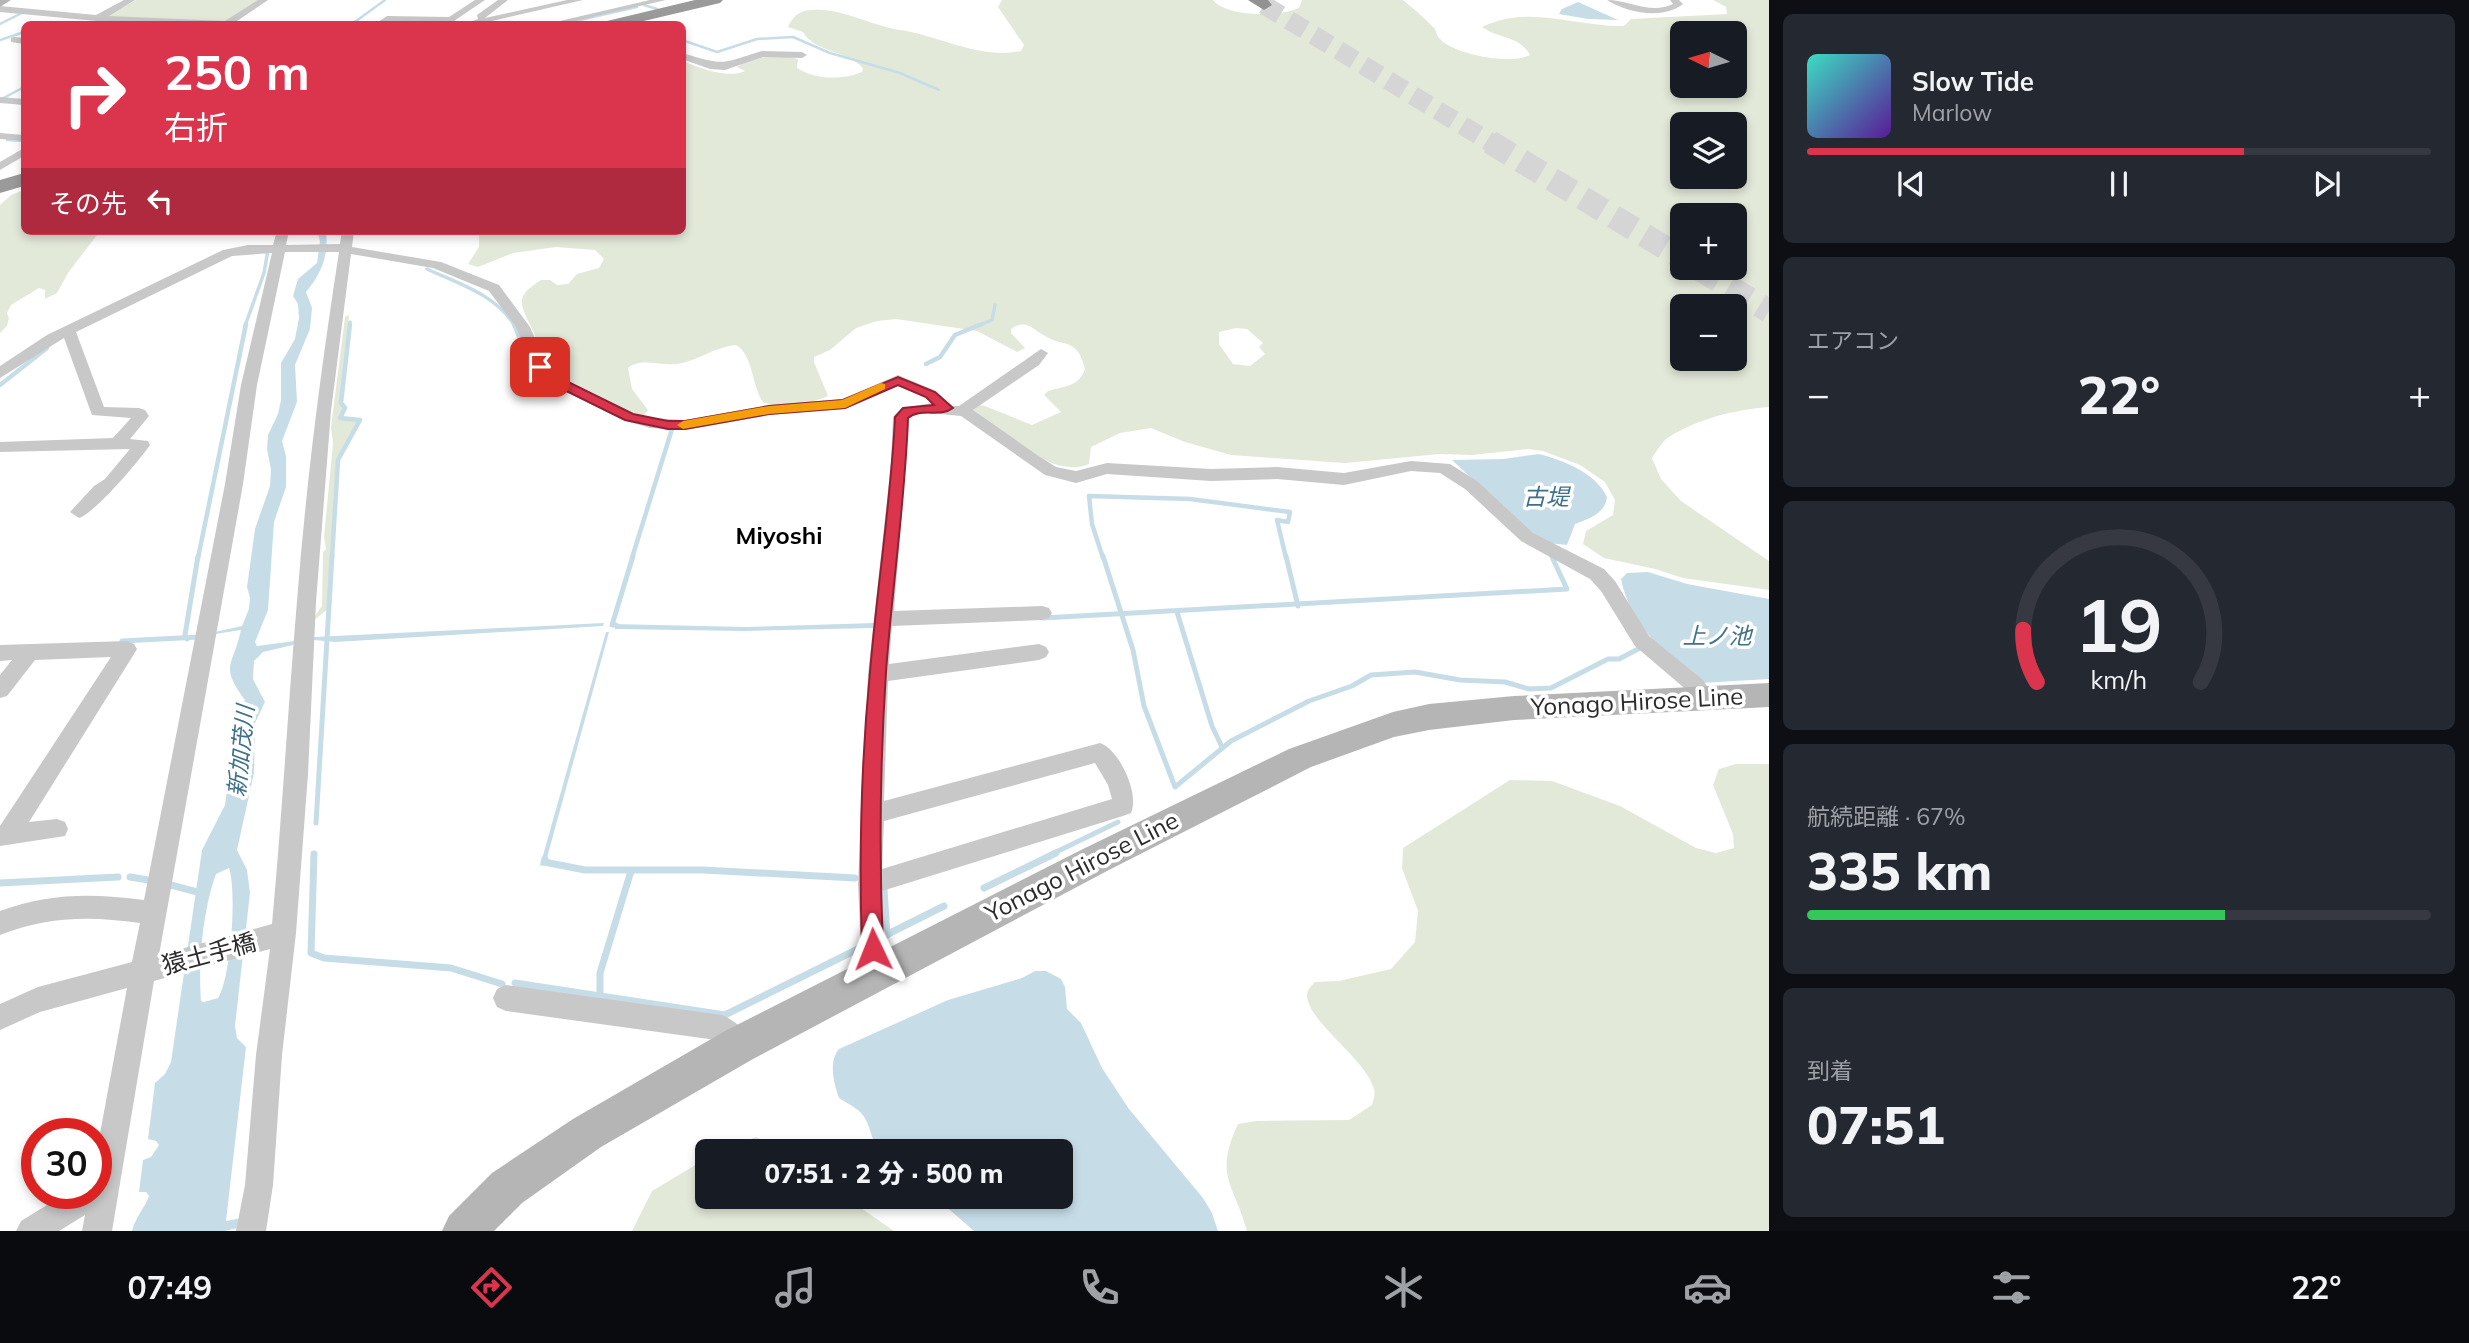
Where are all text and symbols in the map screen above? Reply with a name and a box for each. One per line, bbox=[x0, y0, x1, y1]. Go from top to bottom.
north arrow bbox=[1670, 21, 1746, 98]
map controls bbox=[1670, 21, 1747, 371]
text: 250 m bbox=[164, 41, 310, 102]
icon: right bbox=[49, 49, 140, 140]
text: Slow Tide bbox=[1912, 65, 2034, 98]
text: Marlow bbox=[1912, 98, 1992, 127]
text: 右折 bbox=[164, 107, 228, 147]
button: layers bbox=[1670, 112, 1747, 189]
icon: previous bbox=[1892, 165, 1930, 203]
icon: pause bbox=[2100, 165, 2138, 203]
icon: next bbox=[2308, 165, 2346, 203]
icon: left bbox=[141, 182, 179, 220]
text: その先 bbox=[49, 187, 127, 220]
button: + bbox=[1670, 203, 1747, 280]
button: − bbox=[1670, 294, 1747, 371]
text: エアコン bbox=[1807, 326, 1899, 355]
pin bbox=[510, 337, 570, 397]
icon: arrive bbox=[521, 348, 559, 386]
text: 22° bbox=[2078, 362, 2160, 427]
text: − bbox=[1807, 370, 1830, 418]
text: + bbox=[2408, 370, 2431, 418]
water label: 古堤 bbox=[1523, 482, 1572, 511]
district label: Miyoshi bbox=[736, 520, 822, 550]
text: 19 bbox=[2075, 579, 2163, 670]
water label: 上ノ池 bbox=[1683, 621, 1754, 650]
text: km/h bbox=[2091, 663, 2147, 694]
street label: Yonago Hirose Line bbox=[1529, 680, 1744, 722]
water label: 新加茂川 bbox=[221, 701, 260, 798]
text: 航続距離 · 67% bbox=[1807, 802, 1965, 831]
street label: Yonago Hirose Line bbox=[979, 804, 1183, 928]
text: 335 km bbox=[1807, 838, 1992, 903]
position arrow bbox=[836, 912, 910, 986]
street label: 猿土手橋 bbox=[158, 926, 259, 980]
text: 到着 bbox=[1807, 1056, 1853, 1085]
text: 07:51 bbox=[1807, 1092, 1945, 1157]
speed limit sign: 30 bbox=[21, 1118, 112, 1209]
text: 07:51 · 2 分 · 500 m bbox=[765, 1157, 1003, 1190]
icon: directions bbox=[467, 1263, 516, 1312]
icon: music bbox=[771, 1263, 820, 1312]
icon: phone bbox=[1075, 1263, 1124, 1312]
icon: climate bbox=[1379, 1263, 1428, 1312]
icon: car bbox=[1683, 1263, 1732, 1312]
icon: filters bbox=[1987, 1263, 2036, 1312]
text: 07:49 bbox=[127, 1267, 212, 1307]
text: 22° bbox=[2291, 1267, 2341, 1307]

